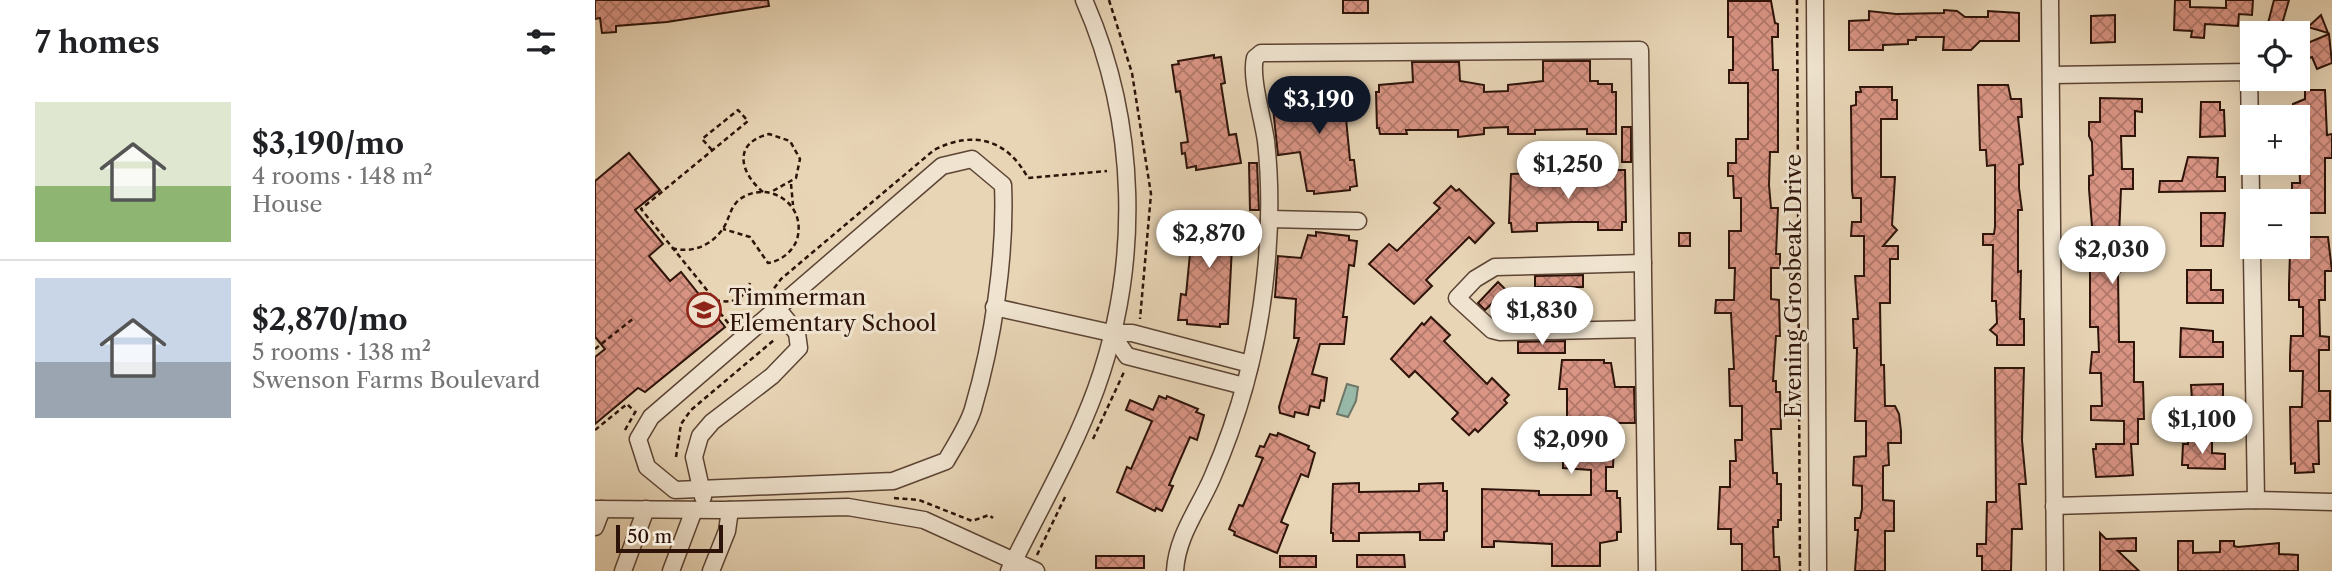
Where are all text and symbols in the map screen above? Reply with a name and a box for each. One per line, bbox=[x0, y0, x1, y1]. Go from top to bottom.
map controls bbox=[2240, 21, 2310, 259]
button: locate bbox=[2240, 21, 2310, 91]
icon: filters bbox=[522, 23, 560, 61]
text: 7 homes bbox=[35, 24, 160, 61]
pin: $3,190 bbox=[1262, 76, 1376, 136]
text: $3,190 bbox=[1284, 85, 1354, 113]
button: + bbox=[2240, 105, 2310, 175]
text: $3,190/mo bbox=[252, 125, 404, 162]
icon: home bbox=[91, 130, 175, 214]
pin: $1,250 bbox=[1511, 142, 1625, 201]
text: $1,250 bbox=[1533, 150, 1603, 178]
street label: Evening Grosbeak Drive bbox=[1779, 154, 1807, 418]
text: 4 rooms · 148 m² bbox=[252, 162, 433, 190]
button: − bbox=[2240, 189, 2310, 259]
text: House bbox=[252, 190, 322, 218]
pin: $2,870 bbox=[1152, 210, 1266, 270]
text: $2,870 bbox=[1172, 219, 1246, 247]
pin: $2,030 bbox=[2055, 226, 2169, 286]
text: $2,030 bbox=[2075, 235, 2149, 263]
place label: Timmerman Elementary School bbox=[729, 283, 937, 337]
pin: $1,830 bbox=[1485, 288, 1599, 347]
school or university icon: Timmerman Elementary School bbox=[685, 291, 723, 329]
text: $1,830 bbox=[1506, 296, 1578, 324]
text: $2,870/mo bbox=[252, 301, 408, 338]
icon: home bbox=[91, 306, 175, 390]
text: 5 rooms · 138 m² bbox=[252, 338, 431, 366]
text: Swenson Farms Boulevard bbox=[252, 366, 540, 394]
pin: $1,100 bbox=[2145, 396, 2259, 456]
text: $1,100 bbox=[2168, 405, 2236, 433]
pin: $2,090 bbox=[1514, 416, 1628, 476]
text: $2,090 bbox=[1533, 425, 1609, 453]
scale bar bbox=[616, 522, 723, 554]
text: 50 m bbox=[627, 525, 672, 548]

